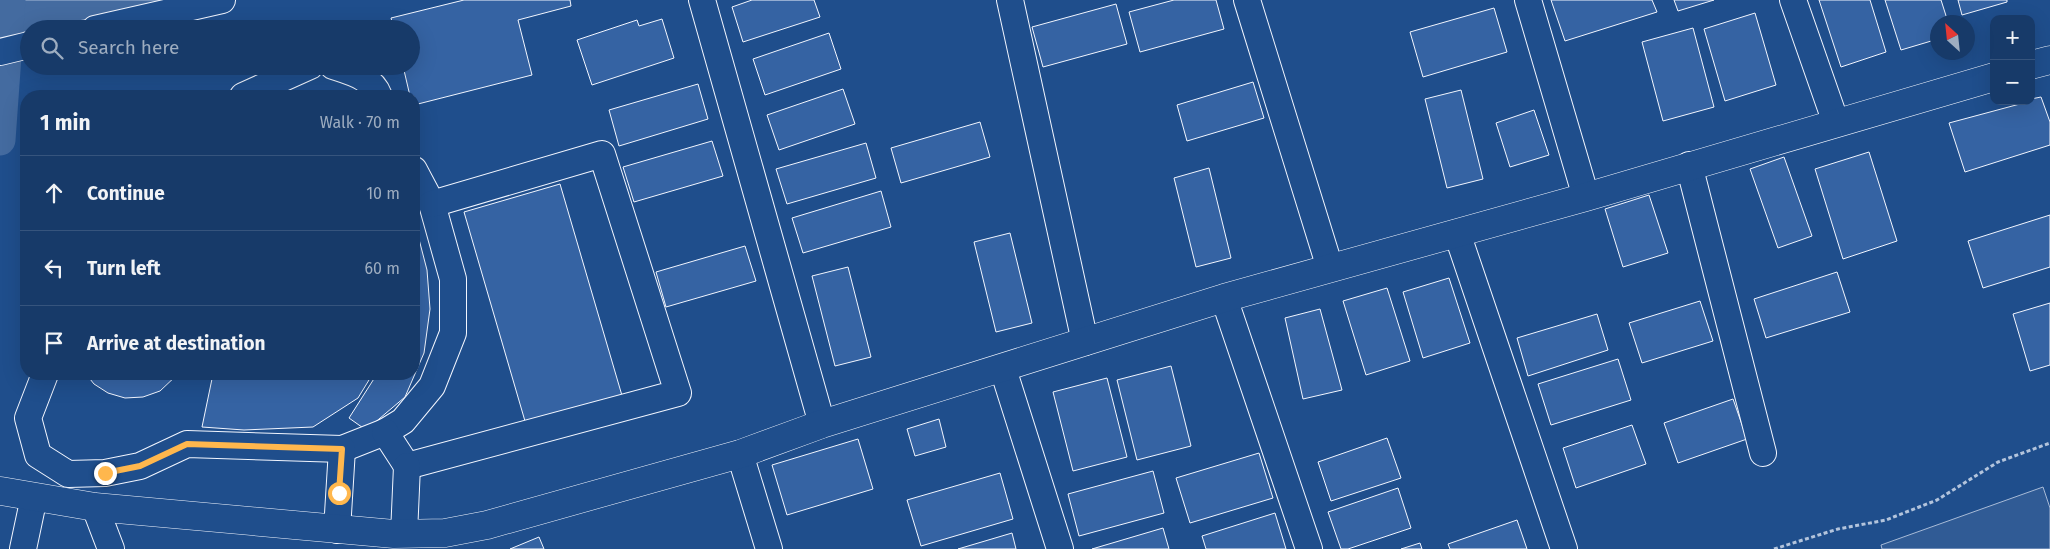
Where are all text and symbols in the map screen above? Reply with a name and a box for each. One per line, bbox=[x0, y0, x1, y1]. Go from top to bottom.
north arrow bbox=[1930, 15, 1975, 60]
map controls bbox=[1990, 15, 2035, 105]
button: + bbox=[1990, 15, 2035, 60]
search box bbox=[20, 20, 420, 75]
icon: search bbox=[38, 34, 66, 62]
text: Search here bbox=[78, 36, 179, 59]
button: − bbox=[1990, 60, 2035, 105]
text: 1 min bbox=[40, 110, 91, 136]
text: Walk · 70 m bbox=[320, 113, 400, 132]
icon: ahead bbox=[40, 179, 68, 207]
text: Continue bbox=[87, 182, 165, 205]
text: 10 m bbox=[366, 184, 400, 203]
icon: left bbox=[40, 254, 68, 282]
text: Turn left bbox=[87, 257, 161, 280]
text: 60 m bbox=[365, 259, 400, 278]
icon: arrive bbox=[40, 329, 68, 357]
text: Arrive at destination bbox=[87, 332, 266, 355]
route end bbox=[94, 462, 117, 485]
route start bbox=[328, 482, 351, 505]

